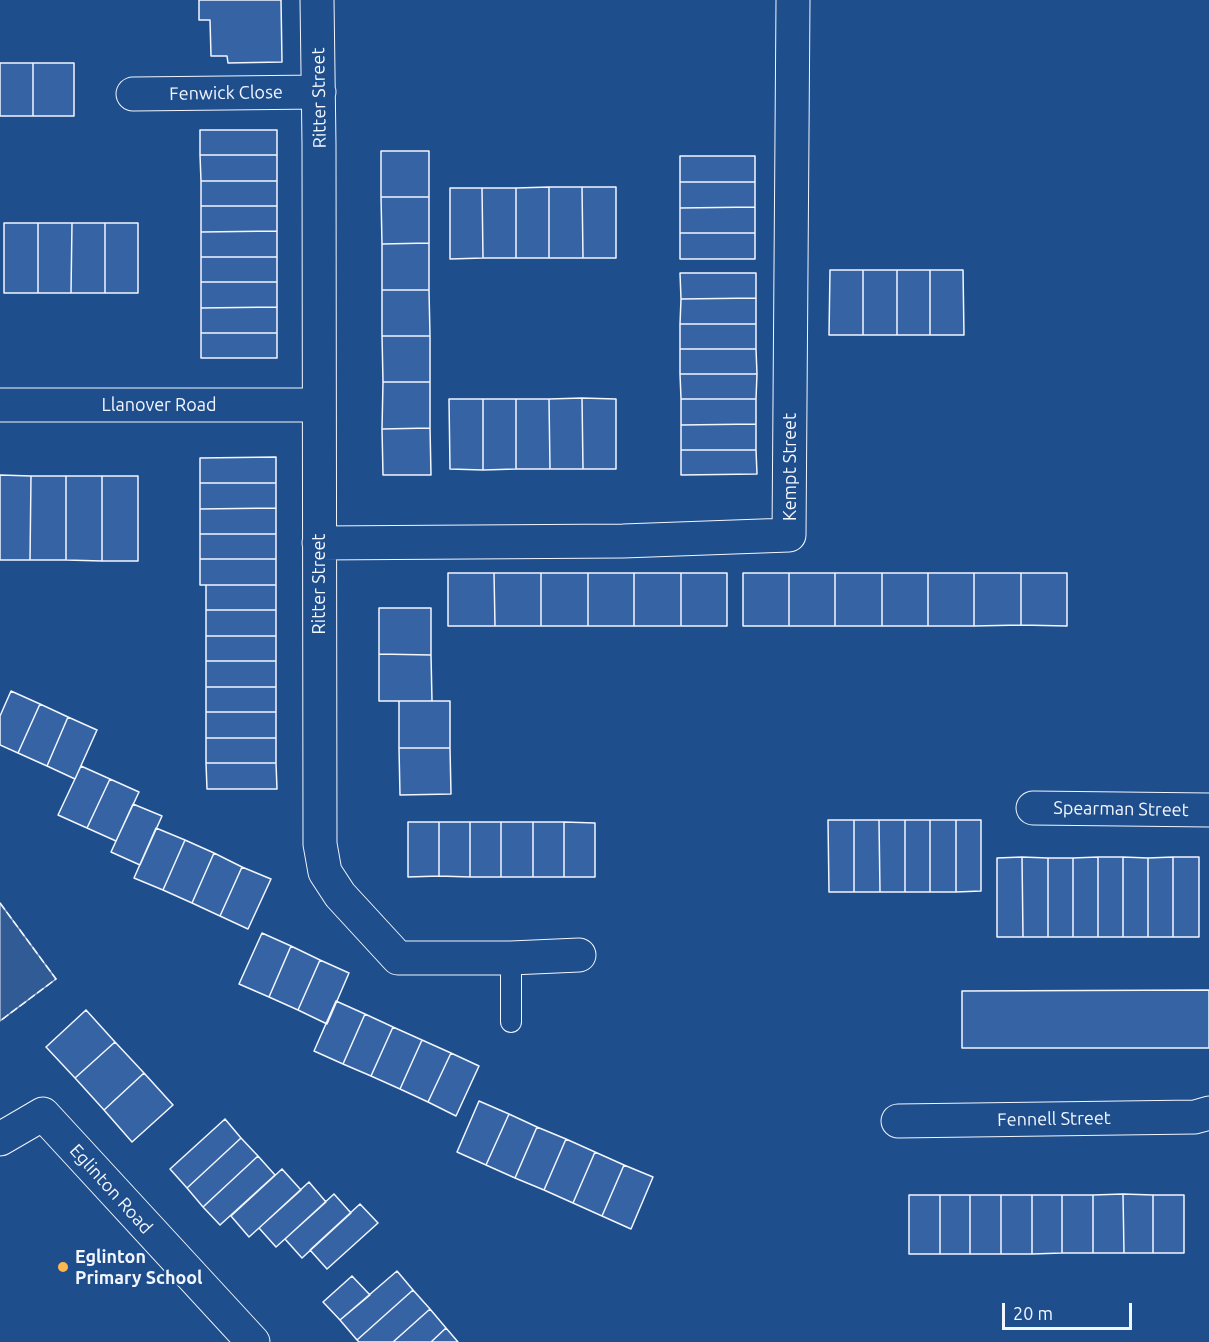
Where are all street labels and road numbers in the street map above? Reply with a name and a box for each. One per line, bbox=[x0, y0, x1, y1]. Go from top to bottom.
street label: Ritter Street bbox=[307, 47, 331, 149]
street label: Fenwick Close bbox=[169, 81, 283, 105]
street label: Llanover Road bbox=[101, 394, 217, 416]
street label: Kempt Street bbox=[779, 413, 801, 521]
street label: Ritter Street bbox=[308, 534, 330, 634]
street label: Spearman Street bbox=[1053, 797, 1189, 821]
street label: Fennell Street bbox=[997, 1107, 1111, 1131]
street label: Eglinton Road bbox=[65, 1140, 157, 1238]

